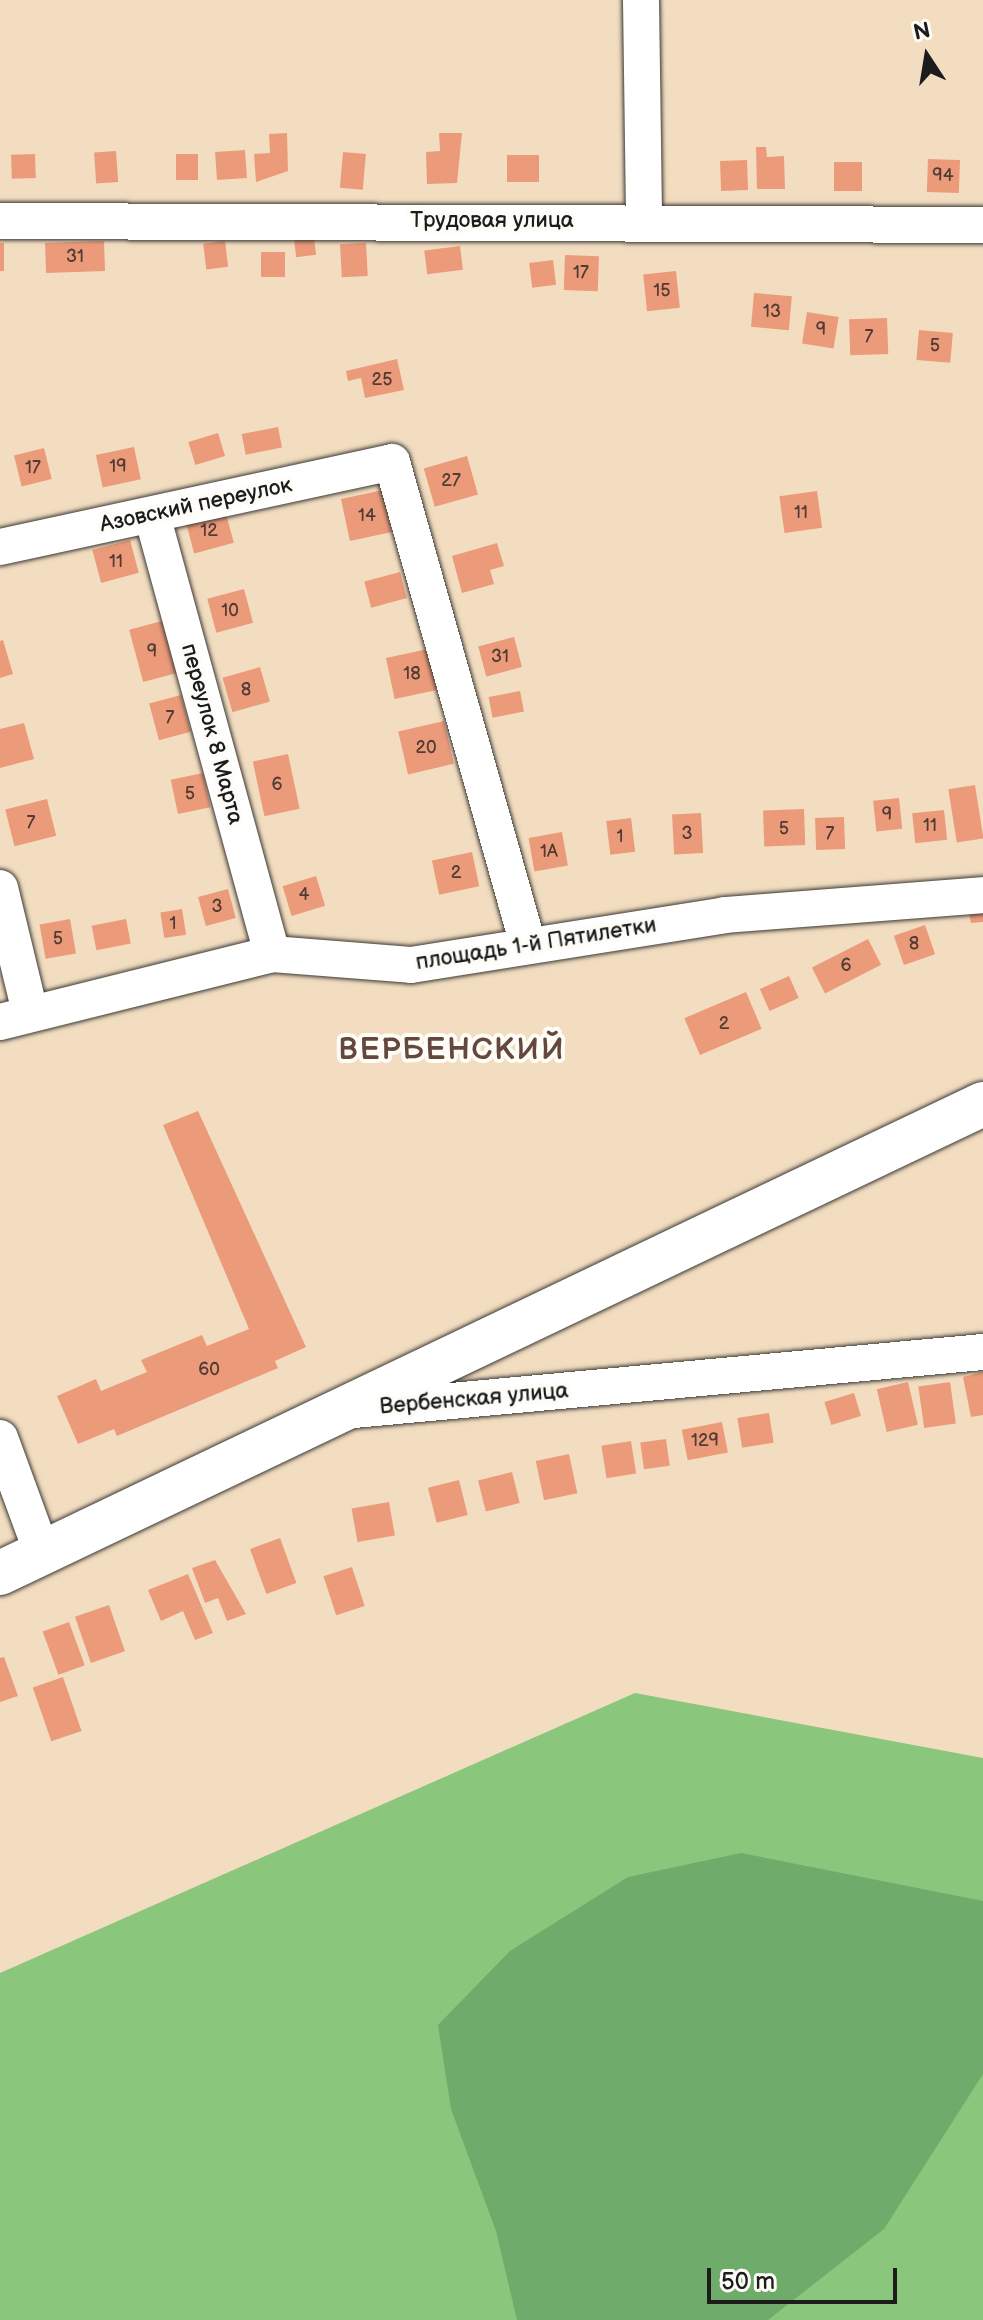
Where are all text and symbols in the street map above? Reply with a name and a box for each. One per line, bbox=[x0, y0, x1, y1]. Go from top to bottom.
north arrow bbox=[887, 16, 967, 96]
text: N bbox=[911, 17, 933, 47]
house number: 94 bbox=[932, 165, 954, 187]
street label: Трудовая улица bbox=[410, 208, 574, 234]
house number: 31 bbox=[66, 246, 84, 268]
house number: 17 bbox=[573, 262, 589, 284]
house number: 15 bbox=[653, 280, 671, 302]
house number: 13 bbox=[763, 301, 781, 323]
house number: 9 bbox=[816, 319, 826, 341]
house number: 7 bbox=[865, 326, 873, 348]
house number: 5 bbox=[930, 335, 940, 357]
house number: 25 bbox=[372, 369, 392, 391]
house number: 19 bbox=[109, 456, 127, 478]
house number: 17 bbox=[25, 457, 41, 479]
house number: 27 bbox=[441, 470, 461, 492]
street label: Азовский переулок bbox=[98, 472, 294, 538]
house number: 11 bbox=[794, 502, 808, 524]
house number: 14 bbox=[358, 505, 376, 527]
house number: 12 bbox=[200, 520, 218, 542]
house number: 11 bbox=[109, 551, 123, 573]
house number: 10 bbox=[221, 600, 239, 622]
house number: 9 bbox=[147, 641, 157, 663]
street label: переулок 8 Марта bbox=[175, 641, 249, 827]
house number: 31 bbox=[491, 646, 509, 668]
house number: 18 bbox=[403, 663, 421, 685]
house number: 8 bbox=[241, 679, 251, 701]
house number: 7 bbox=[166, 707, 174, 729]
house number: 20 bbox=[415, 737, 437, 759]
house number: 6 bbox=[272, 774, 282, 796]
house number: 5 bbox=[185, 783, 195, 805]
house number: 9 bbox=[882, 804, 892, 826]
house number: 7 bbox=[27, 812, 35, 834]
house number: 11 bbox=[923, 815, 937, 837]
house number: 5 bbox=[779, 818, 789, 840]
house number: 3 bbox=[681, 823, 693, 845]
house number: 7 bbox=[826, 823, 834, 845]
house number: 1 bbox=[617, 826, 623, 848]
house number: 1А bbox=[540, 841, 558, 863]
house number: 2 bbox=[451, 862, 461, 884]
house number: 4 bbox=[299, 884, 309, 906]
house number: 3 bbox=[211, 896, 223, 918]
street label: площадь 1-й Пятилетки bbox=[414, 912, 658, 976]
house number: 1 bbox=[170, 913, 176, 935]
house number: 5 bbox=[53, 928, 63, 950]
house number: 8 bbox=[909, 933, 919, 955]
house number: 6 bbox=[841, 955, 851, 977]
house number: 2 bbox=[719, 1013, 729, 1035]
district label: ВЕРБЕНСКИЙ bbox=[339, 1032, 565, 1068]
house number: 60 bbox=[198, 1359, 220, 1381]
street label: Вербенская улица bbox=[378, 1378, 570, 1420]
house number: 129 bbox=[691, 1430, 719, 1452]
scale bar bbox=[711, 2252, 901, 2302]
text: 50 m bbox=[721, 2267, 775, 2296]

